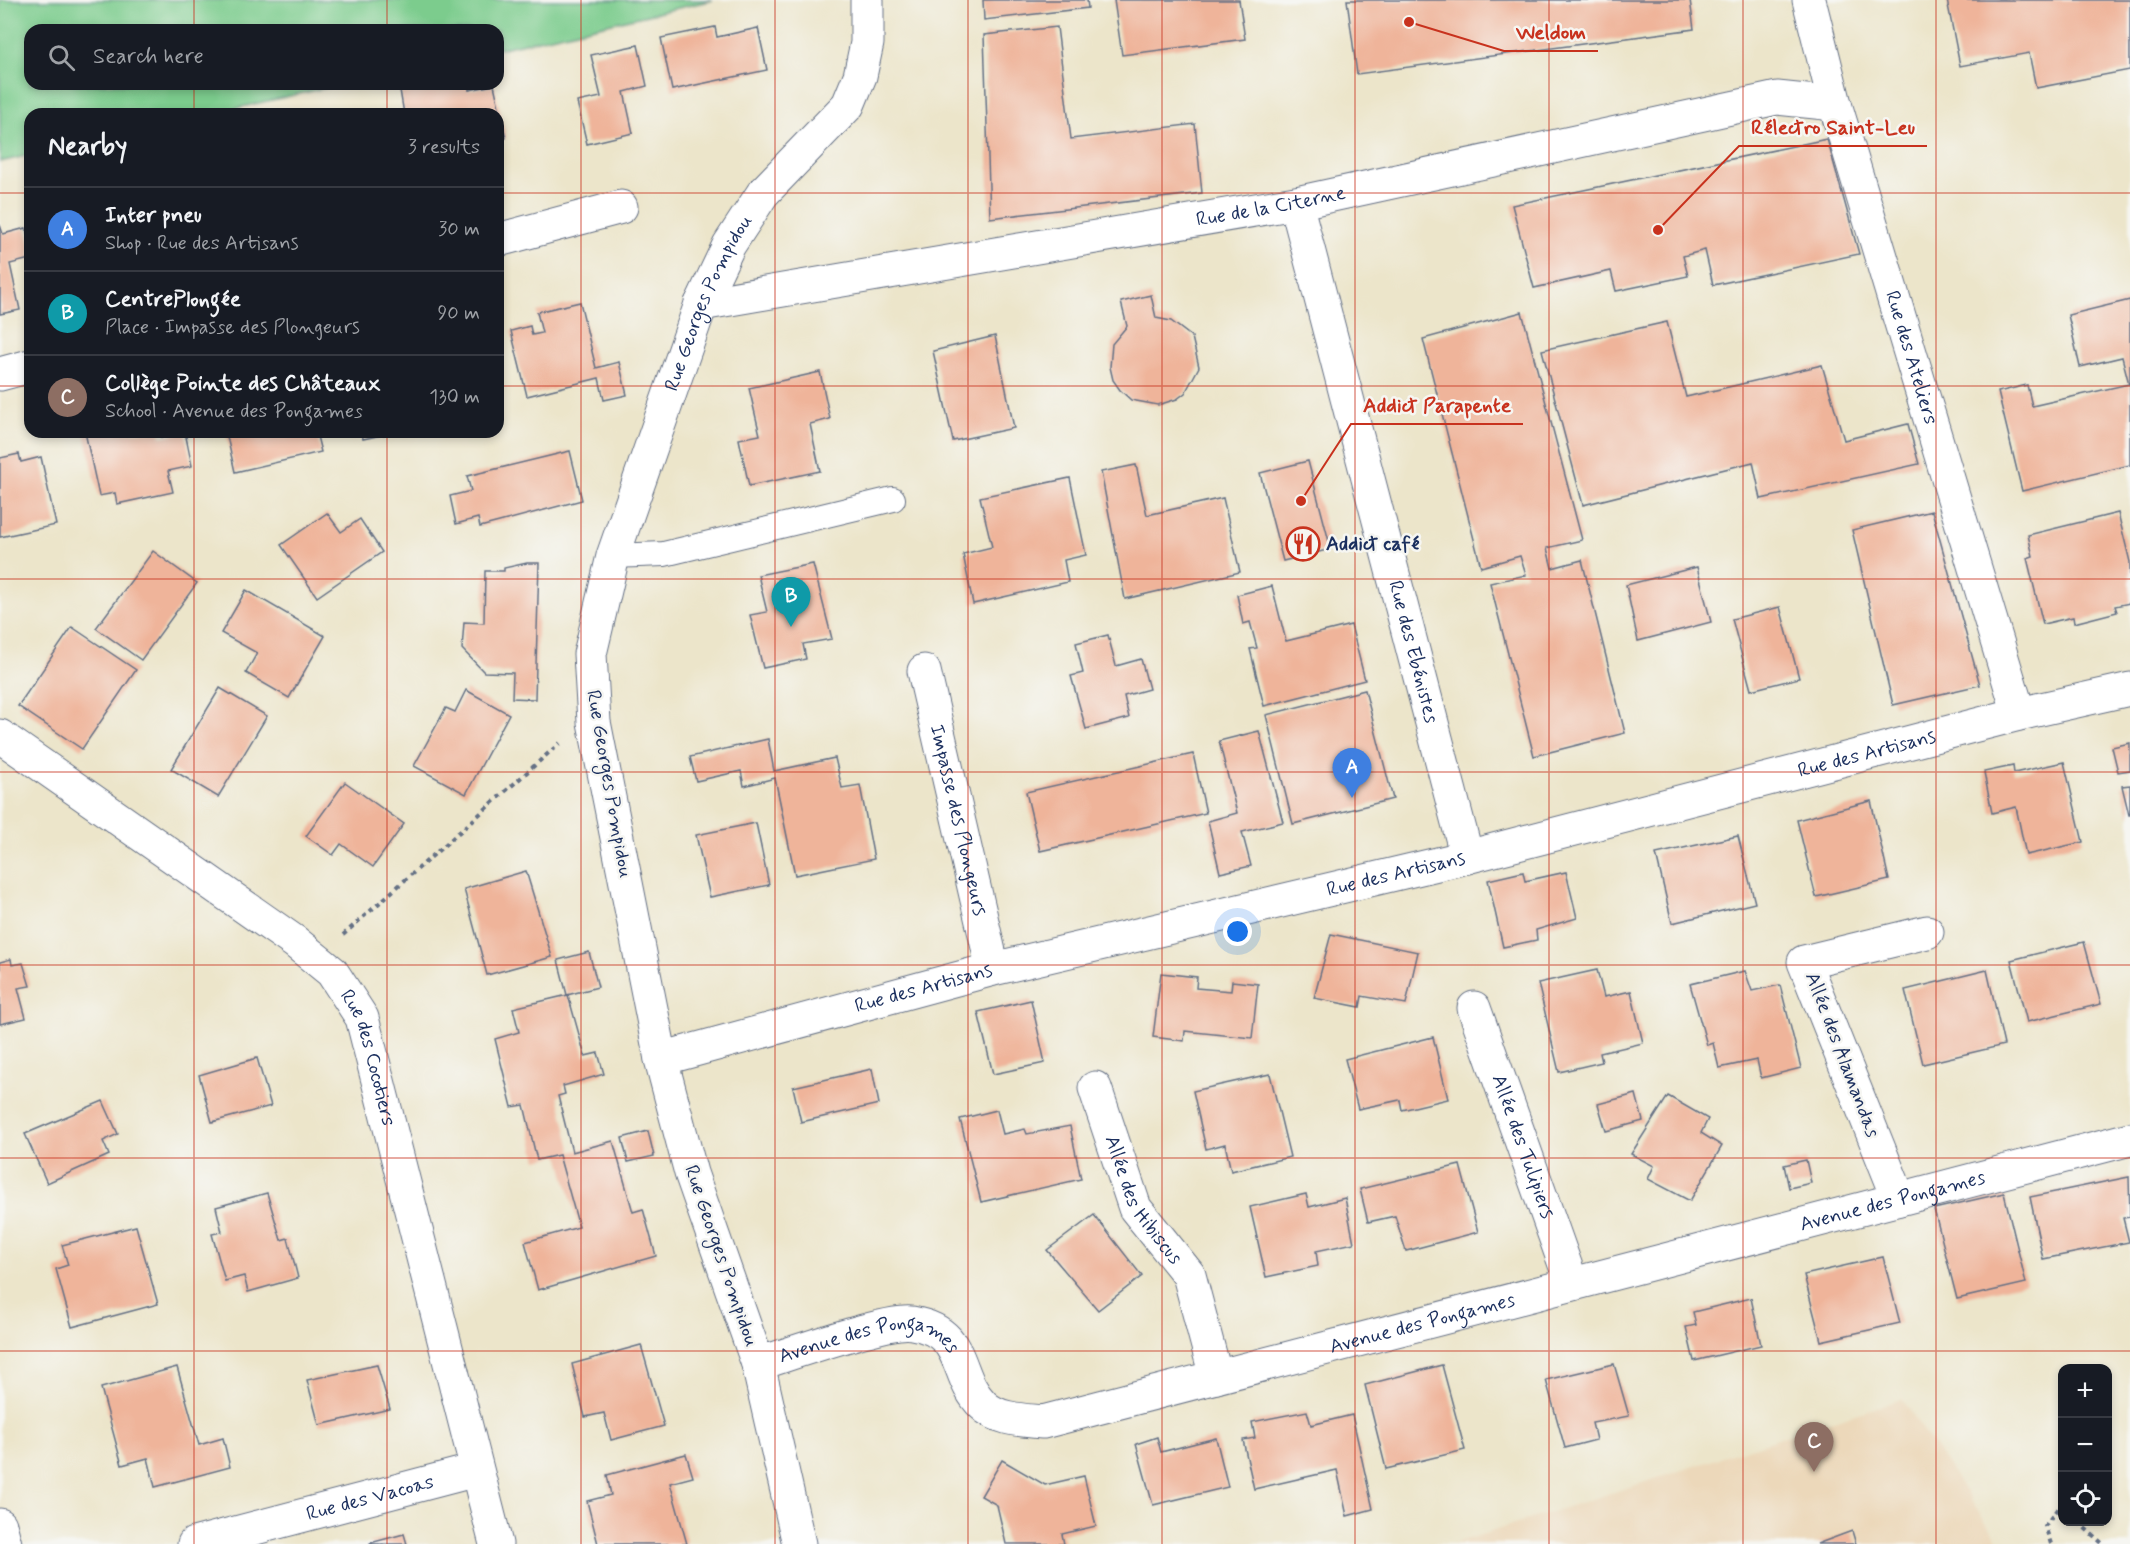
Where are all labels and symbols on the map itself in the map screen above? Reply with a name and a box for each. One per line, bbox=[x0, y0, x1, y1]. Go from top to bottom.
callout: Weldom bbox=[1504, 12, 1598, 51]
text: Weldom bbox=[1515, 19, 1586, 47]
callout: Rélectro Saint-Leu bbox=[1739, 107, 1927, 146]
text: Rélectro Saint-Leu bbox=[1751, 114, 1915, 142]
street label: Rue de la Citerne bbox=[1194, 179, 1348, 233]
street label: Rue Georges Pompidou bbox=[658, 209, 759, 395]
street label: Rue des Ateliers bbox=[1879, 287, 1944, 428]
callout: Addict Parapente bbox=[1351, 385, 1523, 424]
text: Addict Parapente bbox=[1363, 392, 1512, 420]
restaurant icon: Addict café bbox=[1285, 526, 1321, 562]
place label: Addict café bbox=[1326, 531, 1419, 558]
pin: B bbox=[772, 578, 810, 627]
street label: Rue des Ebénistes bbox=[1382, 578, 1445, 726]
street label: Rue Georges Pompidou bbox=[578, 688, 639, 880]
street label: Impasse des Plongeurs bbox=[923, 722, 994, 918]
street label: Rue des Artisans bbox=[1795, 723, 1939, 784]
pin: A bbox=[1332, 748, 1372, 798]
street label: Rue des Artisans bbox=[1324, 844, 1468, 903]
your location bbox=[1223, 917, 1252, 946]
street label: Rue des Artisans bbox=[852, 956, 996, 1019]
street label: Allée des Alamandas bbox=[1798, 969, 1886, 1142]
street label: Rue des Cocotiers bbox=[333, 984, 402, 1129]
street label: Allée des Tulipiers bbox=[1485, 1071, 1561, 1222]
street label: Allée des Hibiscus bbox=[1098, 1132, 1189, 1270]
street label: Rue Georges Pompidou bbox=[676, 1162, 765, 1351]
street label: Avenue des Pongames bbox=[1797, 1164, 1988, 1238]
street label: Avenue des Pongames bbox=[1327, 1286, 1518, 1360]
text: Avenue des Pongames bbox=[775, 1309, 966, 1370]
street label: Avenue des Pongames bbox=[775, 1344, 959, 1372]
pin: C bbox=[1794, 1422, 1834, 1472]
street label: Rue des Vacoas bbox=[303, 1468, 437, 1527]

